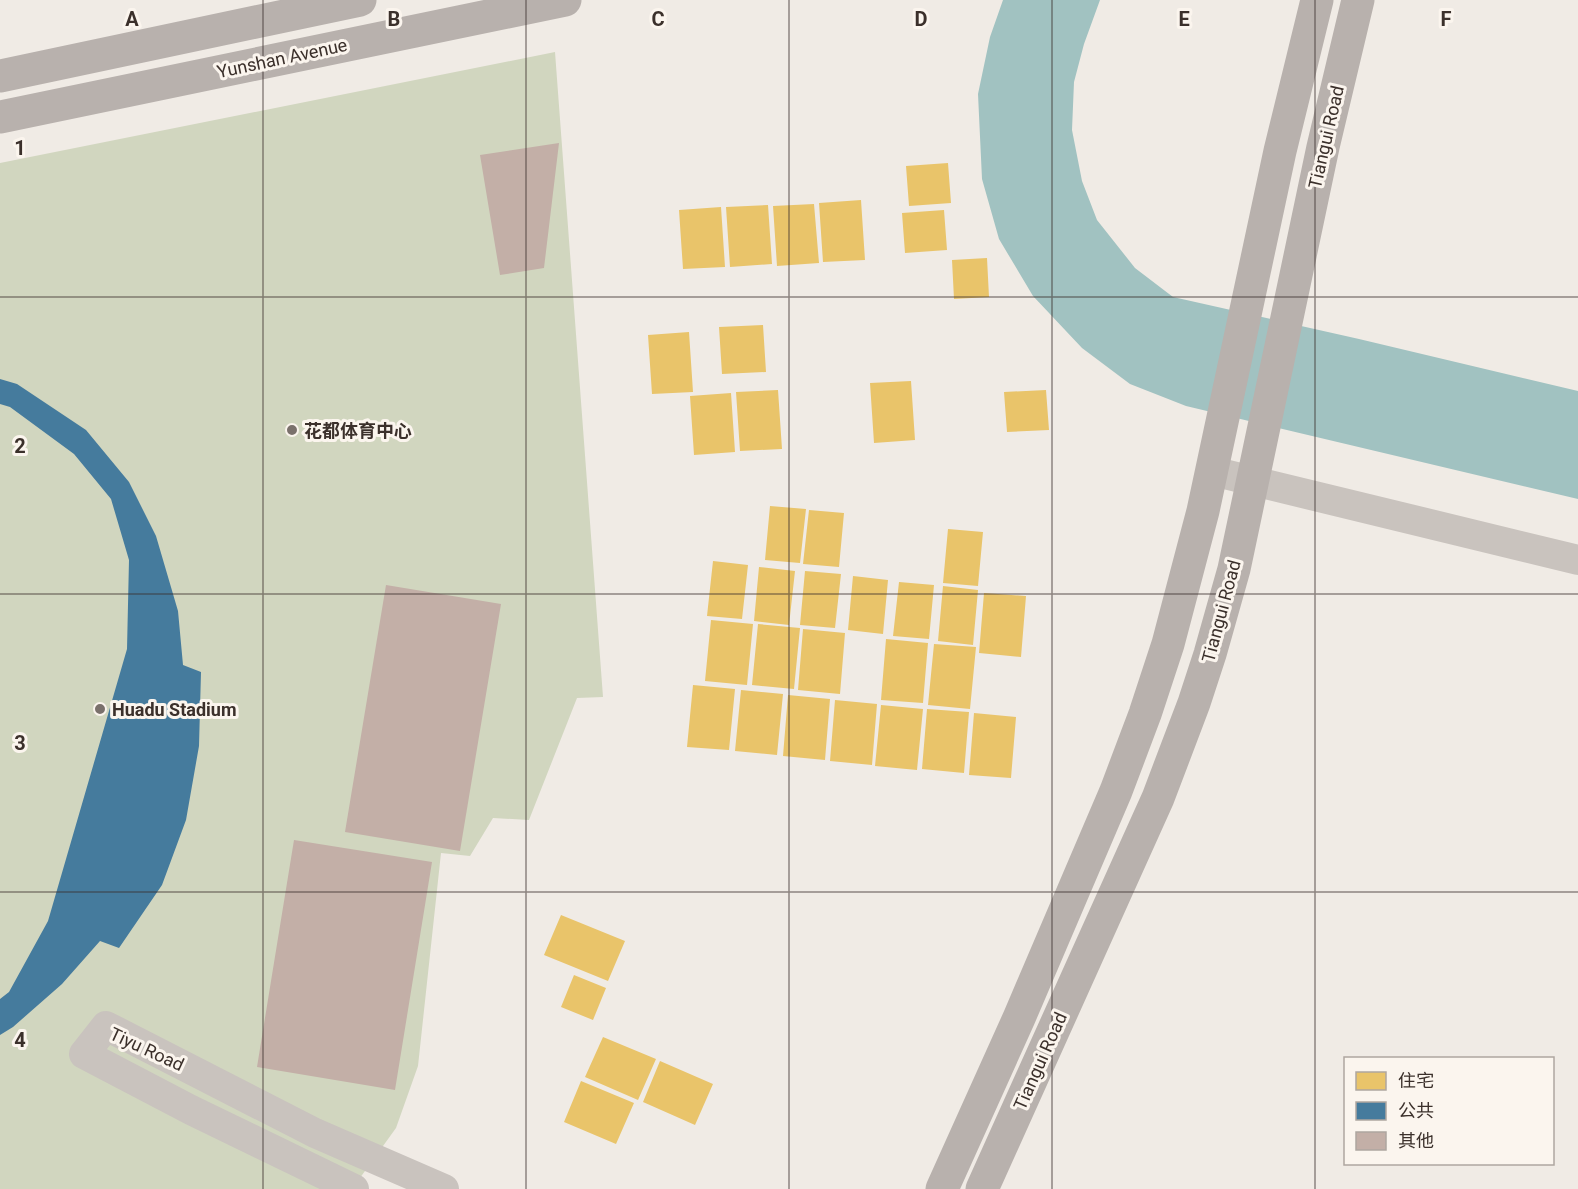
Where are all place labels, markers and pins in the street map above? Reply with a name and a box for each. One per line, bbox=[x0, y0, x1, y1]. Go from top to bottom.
place label: 花都体育中心 bbox=[304, 420, 412, 441]
marker: 花都体育中心 bbox=[285, 423, 299, 437]
place label: Huadu Stadium bbox=[112, 699, 237, 720]
marker: Huadu Stadium bbox=[93, 702, 107, 716]

